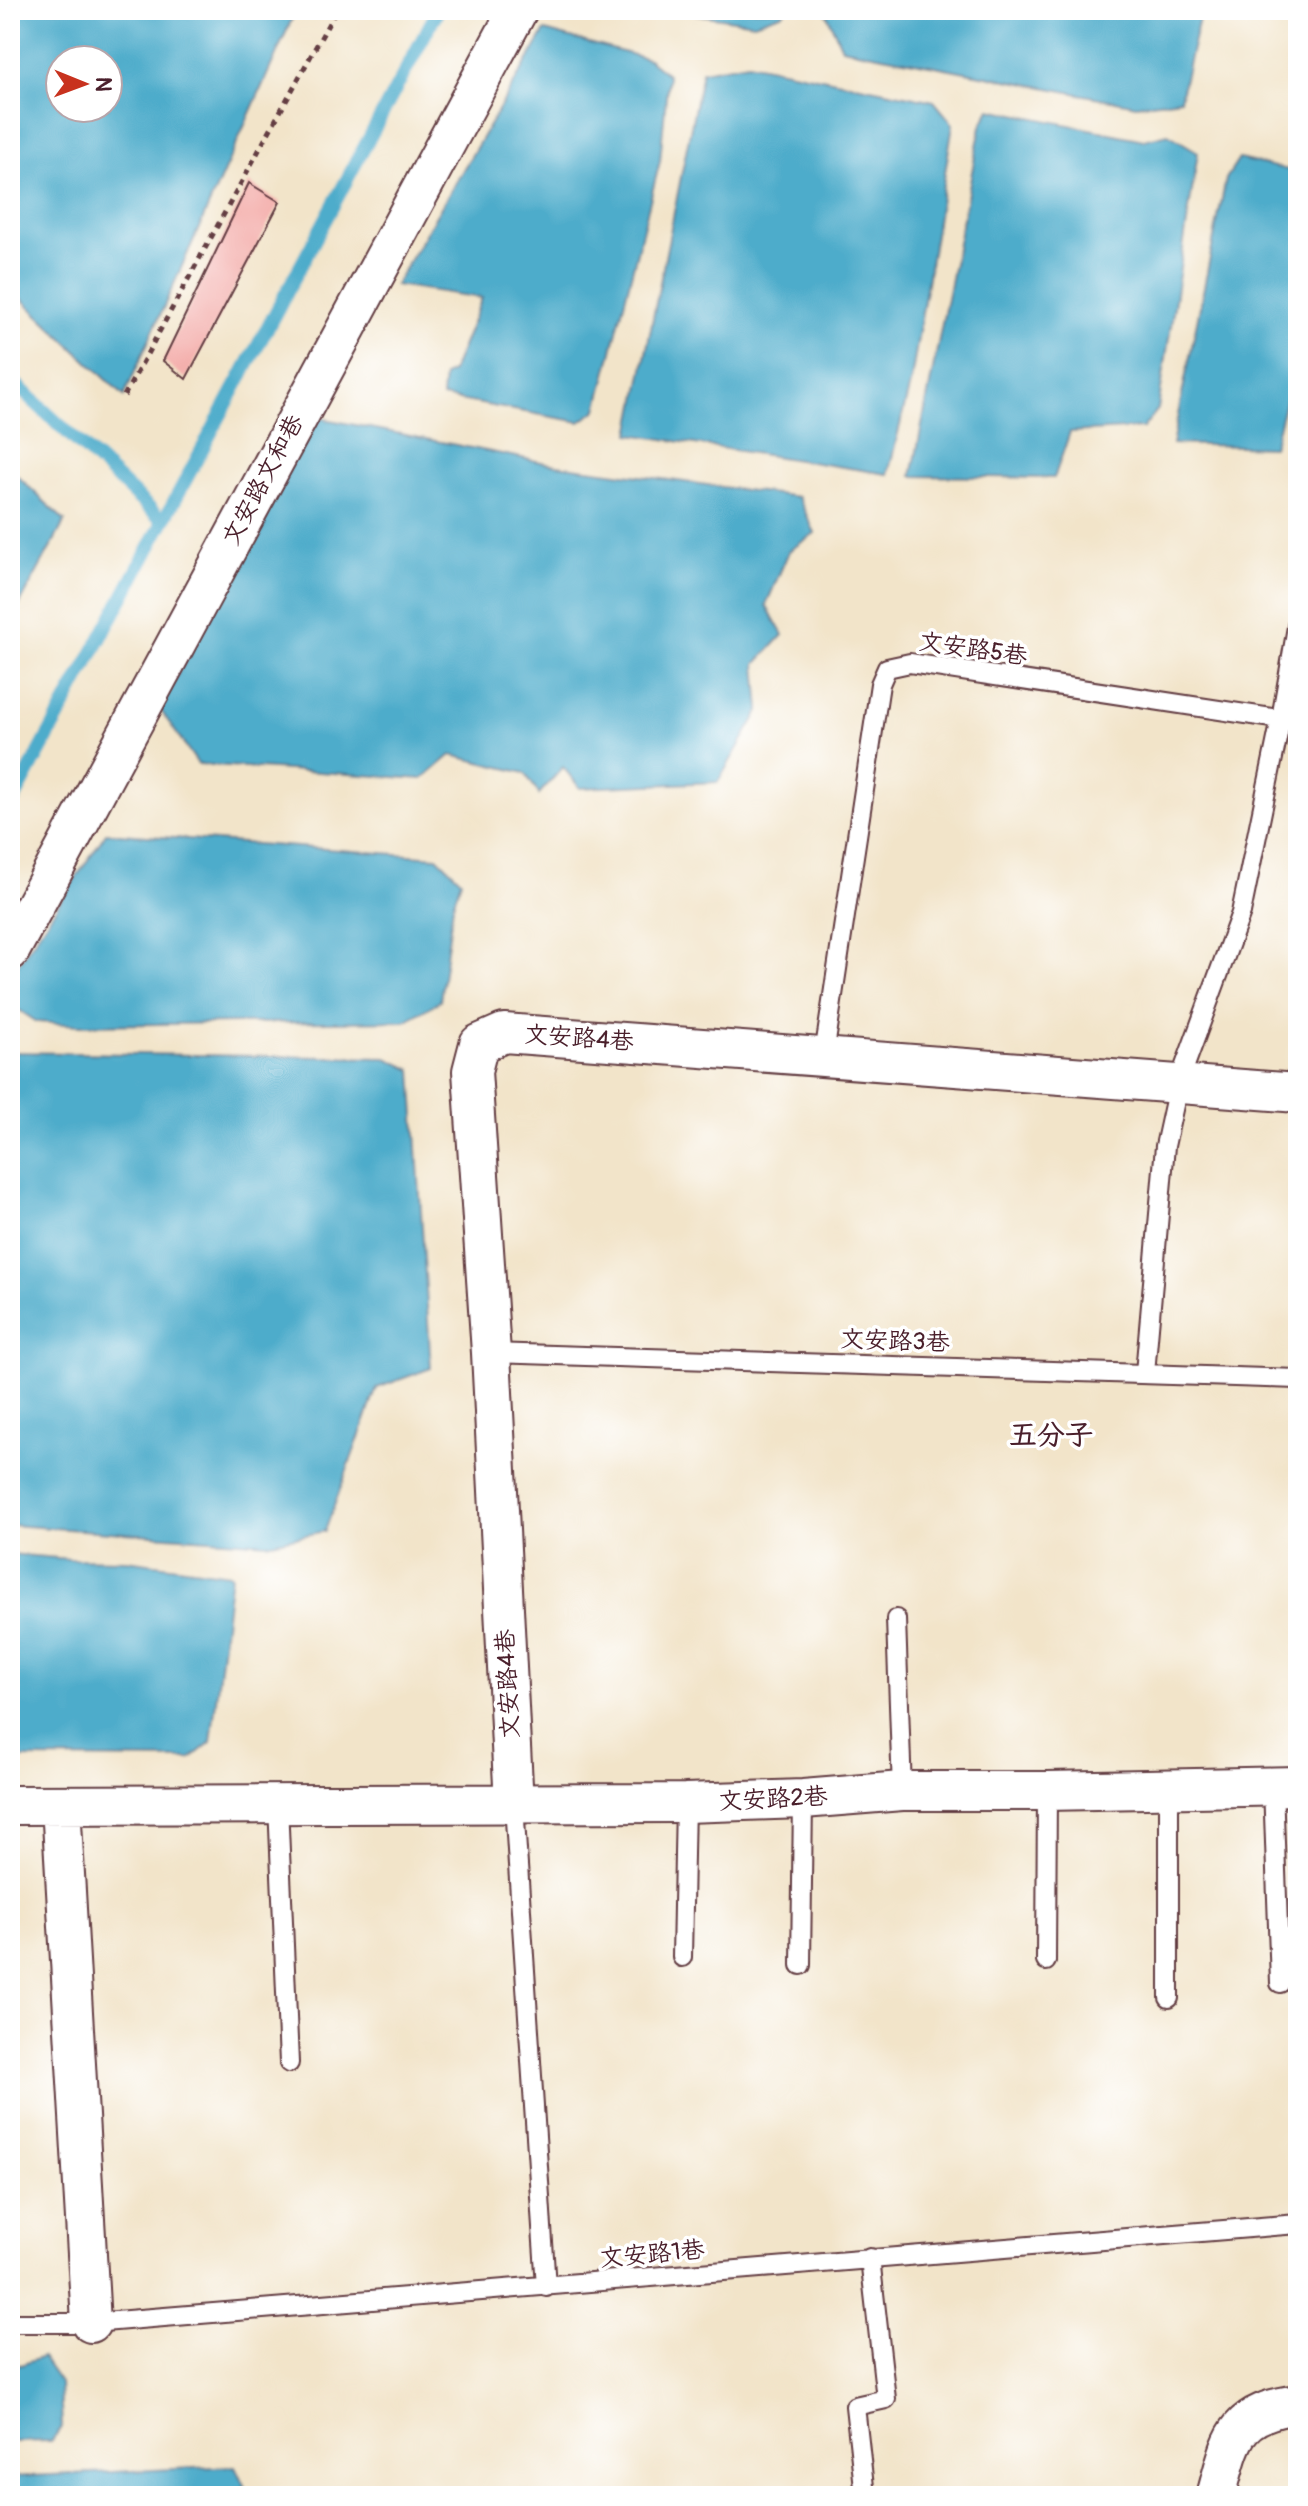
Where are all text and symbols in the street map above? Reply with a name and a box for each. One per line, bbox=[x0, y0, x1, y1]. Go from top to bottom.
north arrow bbox=[44, 44, 124, 124]
text: N bbox=[89, 77, 117, 92]
street label: 文安路文和巷 bbox=[216, 410, 310, 550]
street label: 文安路5巷 bbox=[917, 627, 1029, 671]
street label: 文安路4巷 bbox=[523, 1020, 635, 1056]
street label: 文安路3巷 bbox=[840, 1325, 950, 1357]
district label: 五分子 bbox=[1009, 1418, 1093, 1453]
street label: 文安路4巷 bbox=[491, 1628, 525, 1740]
street label: 文安路2巷 bbox=[718, 1782, 828, 1816]
street label: 文安路1巷 bbox=[598, 2235, 706, 2273]

